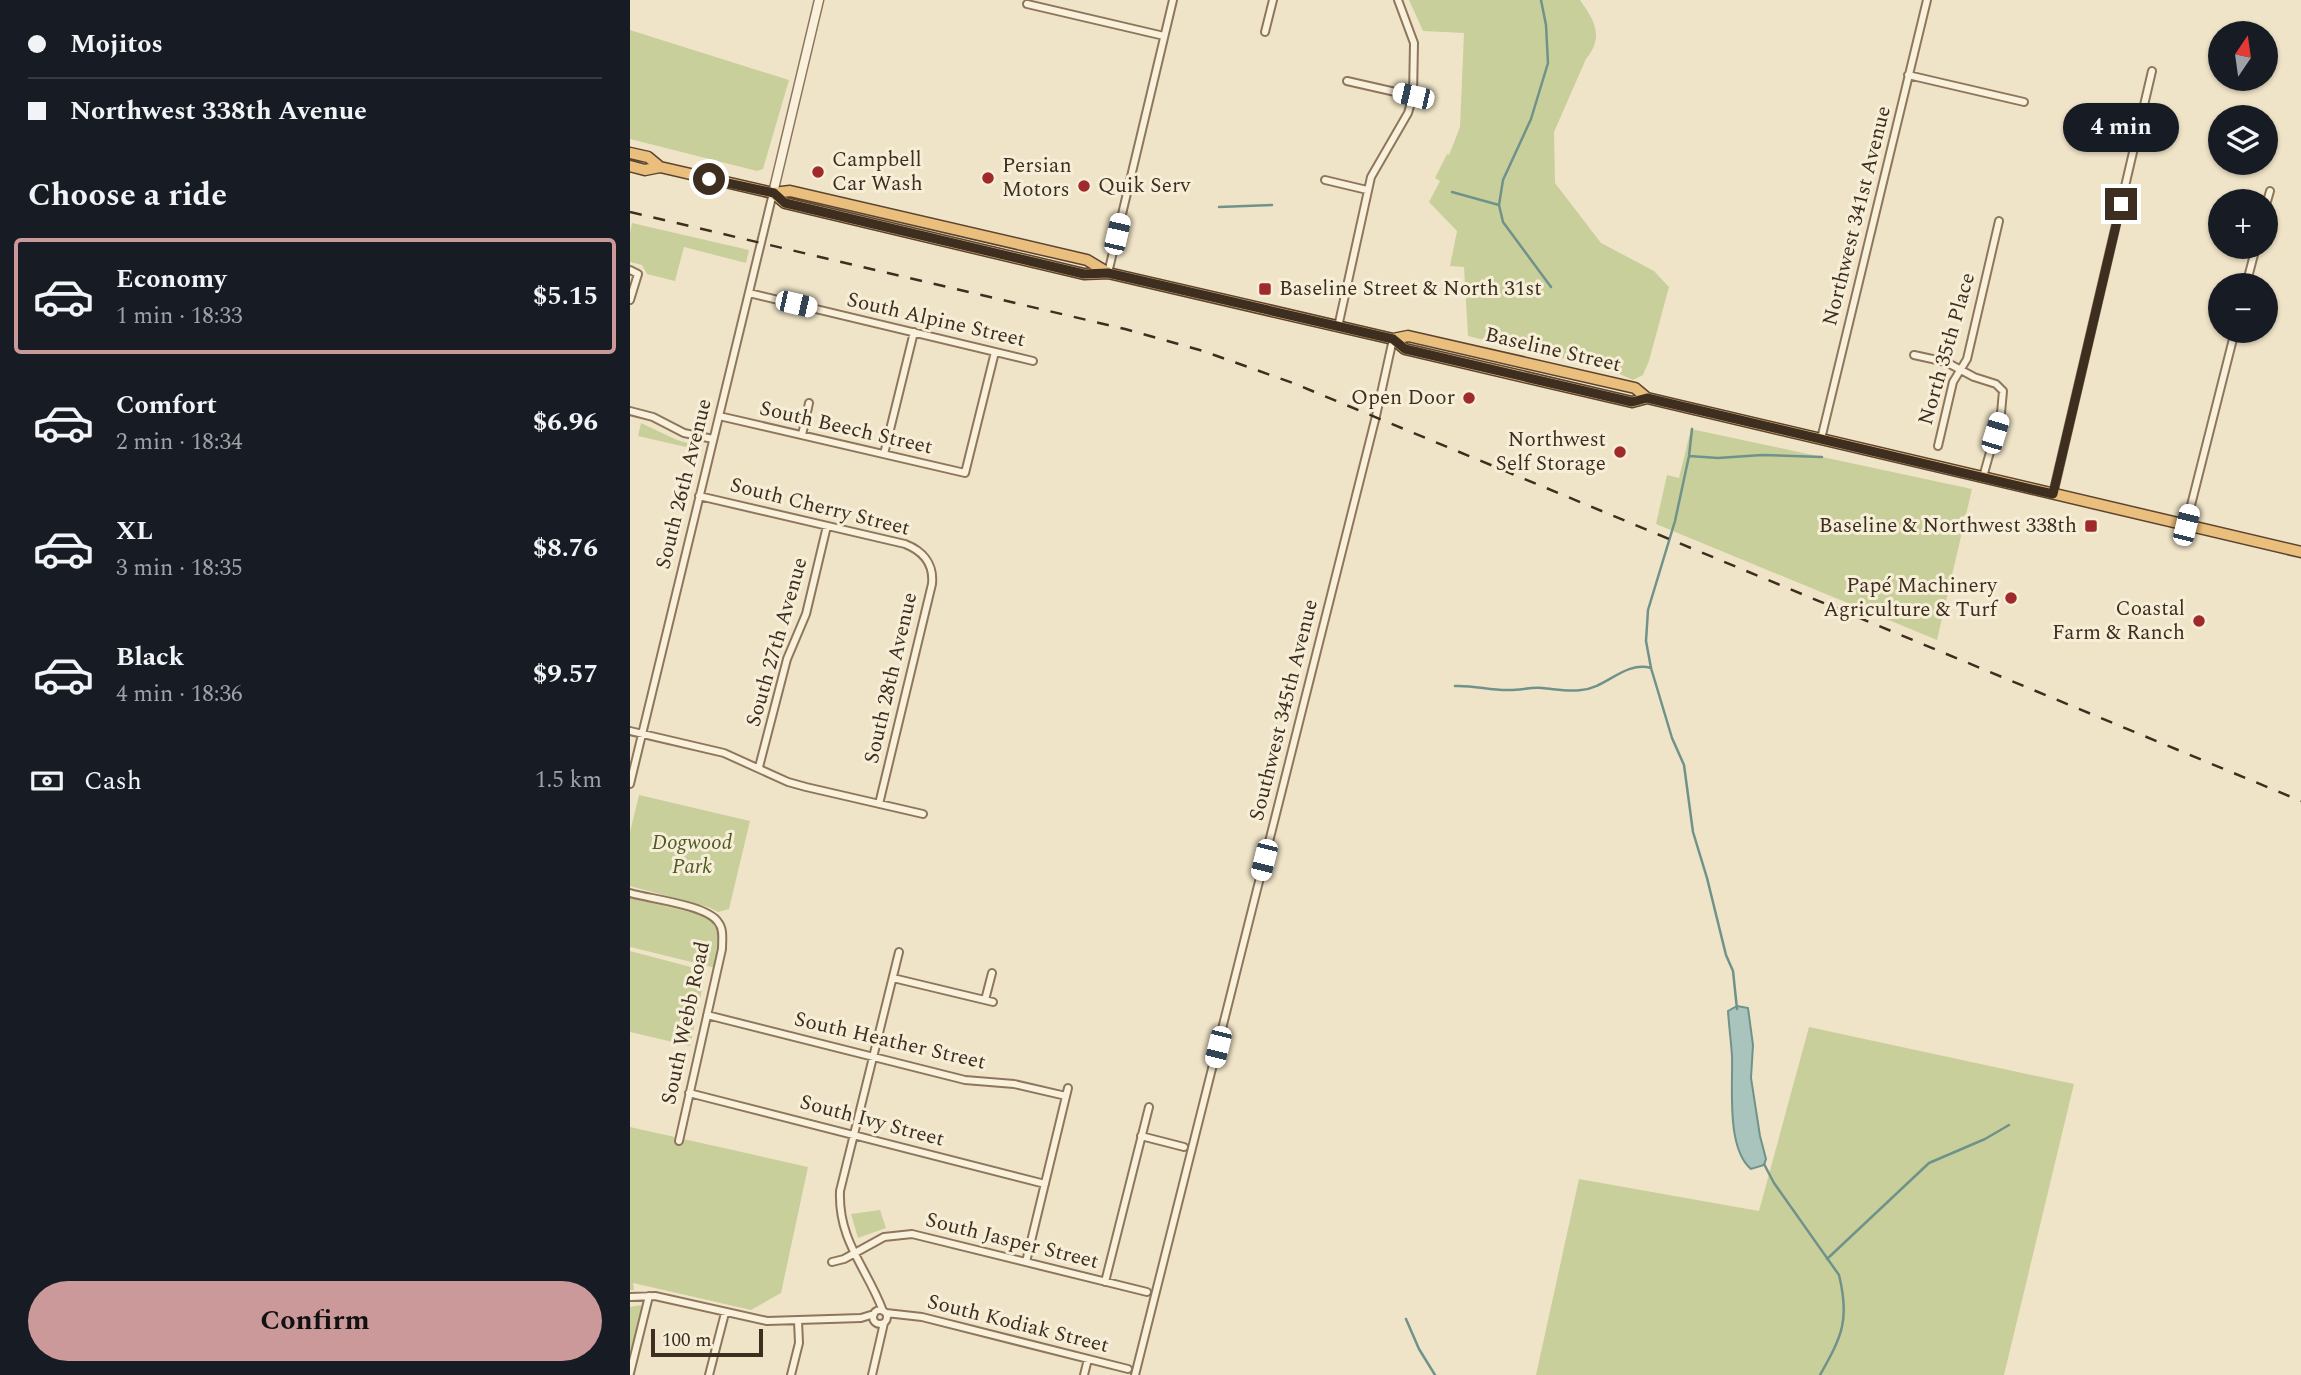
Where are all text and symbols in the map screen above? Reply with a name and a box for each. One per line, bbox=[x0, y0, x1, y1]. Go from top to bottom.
north arrow bbox=[2208, 21, 2278, 91]
map controls bbox=[2208, 21, 2278, 343]
text: Mojitos bbox=[70, 24, 163, 64]
car bbox=[1391, 81, 1436, 111]
text: Northwest 338th Avenue bbox=[70, 91, 367, 131]
callout: 4 min bbox=[2063, 102, 2179, 152]
street label: Northwest 341st Avenue bbox=[1814, 103, 1900, 329]
button: layers bbox=[2208, 105, 2278, 175]
text: 4 min bbox=[2090, 110, 2152, 145]
place label: Campbell Car Wash bbox=[832, 144, 923, 200]
place label: Persian Motors bbox=[1002, 150, 1072, 206]
route start bbox=[693, 163, 725, 195]
marker: Campbell Car Wash bbox=[810, 164, 826, 180]
marker: Persian Motors bbox=[980, 170, 996, 186]
place label: Quik Serv bbox=[1098, 170, 1191, 202]
text: Choose a ride bbox=[28, 171, 227, 220]
marker: Quik Serv bbox=[1076, 178, 1092, 194]
route end bbox=[2105, 188, 2137, 220]
button: + bbox=[2208, 189, 2278, 259]
car bbox=[1103, 211, 1132, 257]
text: Economy bbox=[116, 259, 226, 299]
icon: car bbox=[32, 265, 95, 328]
street label: North 35th Place bbox=[1910, 269, 1984, 429]
place label: Baseline Street & North 31st bbox=[1279, 273, 1542, 305]
button: − bbox=[2208, 273, 2278, 343]
text: $5.15 bbox=[533, 276, 598, 316]
marker: Baseline Street & North 31st bbox=[1257, 281, 1273, 297]
street label: South Alpine Street bbox=[843, 284, 1029, 356]
car bbox=[774, 289, 819, 319]
text: 1 min · 18:33 bbox=[116, 299, 243, 334]
street label: Baseline Street bbox=[1482, 319, 1624, 381]
place label: Open Door bbox=[1351, 382, 1455, 414]
text: Comfort bbox=[116, 385, 217, 425]
marker: Open Door bbox=[1461, 390, 1477, 406]
icon: car bbox=[32, 391, 95, 454]
street label: South Beech Street bbox=[756, 393, 936, 463]
street label: South 26th Avenue bbox=[647, 395, 721, 573]
text: $6.96 bbox=[533, 402, 598, 442]
car bbox=[1979, 410, 2012, 456]
place label: Northwest Self Storage bbox=[1495, 424, 1606, 480]
text: 2 min · 18:34 bbox=[116, 425, 243, 460]
marker: Northwest Self Storage bbox=[1612, 444, 1628, 460]
street label: South Cherry Street bbox=[727, 469, 913, 545]
car bbox=[2171, 502, 2202, 548]
place label: Baseline & Northwest 338th bbox=[1819, 510, 2077, 542]
text: XL bbox=[116, 511, 153, 551]
icon: car bbox=[32, 517, 95, 580]
marker: Baseline & Northwest 338th bbox=[2083, 518, 2099, 534]
text: $8.76 bbox=[533, 528, 598, 568]
text: 3 min · 18:35 bbox=[116, 551, 243, 586]
street label: South 27th Avenue bbox=[738, 554, 816, 730]
place label: Papé Machinery Agriculture & Turf bbox=[1823, 570, 1999, 626]
street label: South 28th Avenue bbox=[856, 589, 926, 767]
marker: Papé Machinery Agriculture & Turf bbox=[2003, 590, 2019, 606]
place label: Coastal Farm & Ranch bbox=[2052, 593, 2185, 649]
street label: Southwest 345th Avenue bbox=[1241, 596, 1327, 824]
marker: Coastal Farm & Ranch bbox=[2191, 613, 2207, 629]
text: Black bbox=[116, 637, 184, 677]
icon: car bbox=[32, 643, 95, 706]
text: $9.57 bbox=[533, 654, 598, 694]
text: 4 min · 18:36 bbox=[116, 677, 243, 712]
text: Cash bbox=[84, 761, 142, 801]
icon: cash bbox=[28, 762, 66, 800]
text: 1.5 km bbox=[535, 763, 602, 798]
park label: Dogwood Park bbox=[652, 827, 733, 883]
car bbox=[1249, 837, 1280, 883]
street label: South Webb Road bbox=[653, 939, 719, 1107]
street label: South Heather Street bbox=[791, 1003, 989, 1079]
car bbox=[1203, 1024, 1234, 1070]
street label: South Ivy Street bbox=[796, 1086, 948, 1156]
street label: South Jasper Street bbox=[922, 1204, 1102, 1278]
button: Confirm bbox=[28, 1281, 602, 1361]
street label: South Kodiak Street bbox=[924, 1286, 1112, 1362]
scale bar bbox=[651, 1326, 763, 1358]
text: 100 m bbox=[662, 1326, 712, 1355]

